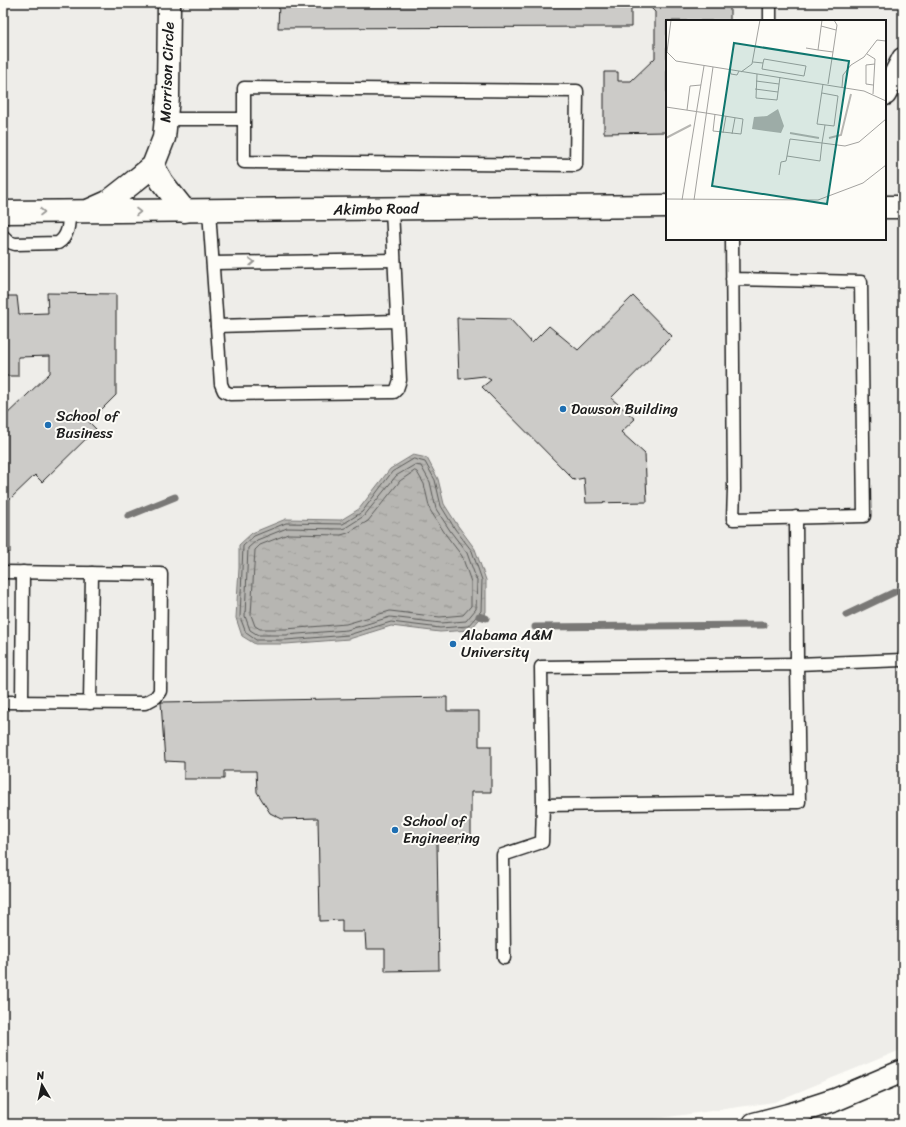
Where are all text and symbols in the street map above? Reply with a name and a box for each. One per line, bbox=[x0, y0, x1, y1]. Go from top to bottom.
inset map bbox=[666, 20, 886, 240]
street label: Morrison Circle bbox=[152, 21, 182, 123]
street label: Akimbo Road bbox=[332, 195, 420, 223]
one-way arrow bbox=[39, 208, 45, 216]
one-way arrow bbox=[135, 208, 141, 216]
one-way arrow bbox=[249, 258, 255, 266]
place label: Dawson Building bbox=[571, 396, 679, 422]
place label: School of Business bbox=[56, 403, 121, 446]
marker: Dawson Building bbox=[558, 404, 568, 414]
marker: School of Business bbox=[43, 420, 53, 430]
place label: Alabama A&M University bbox=[460, 622, 553, 665]
marker: Alabama A&M University bbox=[448, 639, 458, 649]
place label: School of Engineering bbox=[403, 808, 480, 851]
marker: School of Engineering bbox=[390, 825, 400, 835]
north arrow bbox=[22, 1065, 62, 1105]
text: N bbox=[34, 1066, 46, 1086]

